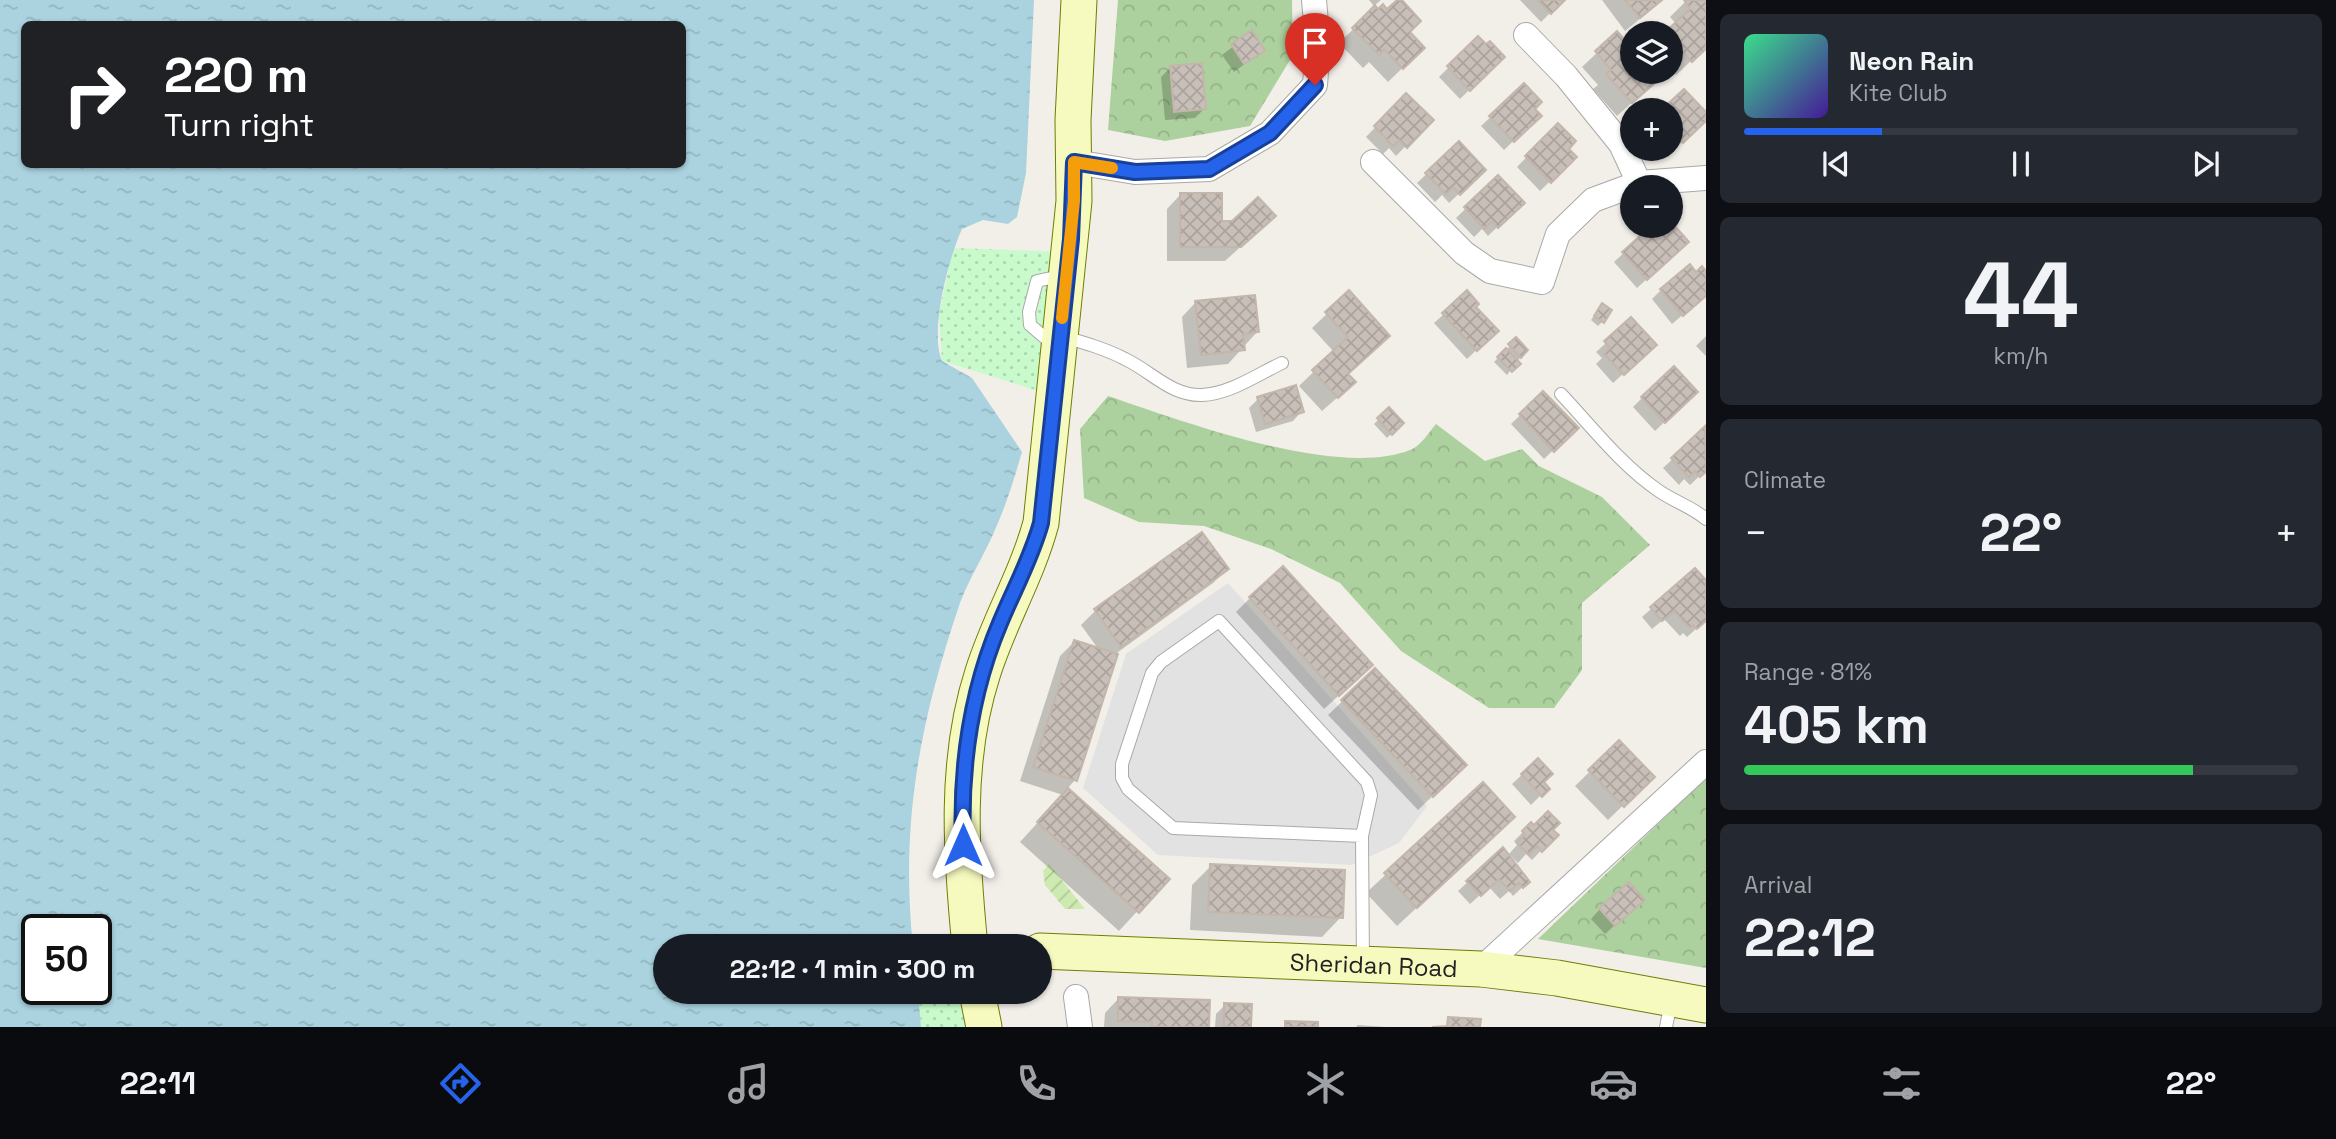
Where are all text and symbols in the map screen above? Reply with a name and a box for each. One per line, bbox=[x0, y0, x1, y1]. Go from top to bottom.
pin bbox=[1285, 13, 1345, 85]
map controls bbox=[1620, 21, 1683, 238]
button: layers bbox=[1620, 21, 1683, 84]
icon: arrive bbox=[1296, 24, 1334, 62]
text: 220 m bbox=[164, 44, 308, 106]
text: Neon Rain bbox=[1849, 44, 1974, 78]
icon: right bbox=[49, 49, 140, 140]
text: Kite Club bbox=[1849, 78, 1948, 108]
button: + bbox=[1620, 98, 1683, 161]
text: Turn right bbox=[164, 105, 314, 145]
icon: previous bbox=[1817, 145, 1855, 183]
icon: pause bbox=[2002, 145, 2040, 183]
icon: next bbox=[2187, 145, 2225, 183]
button: − bbox=[1620, 175, 1683, 238]
text: 44 bbox=[1963, 237, 2079, 354]
text: km/h bbox=[1994, 341, 2048, 371]
text: Climate bbox=[1744, 465, 1826, 495]
text: 22° bbox=[1980, 500, 2062, 566]
text: − bbox=[1744, 509, 1768, 557]
text: + bbox=[2274, 509, 2298, 557]
text: Range · 81% bbox=[1744, 657, 1872, 687]
text: 405 km bbox=[1744, 692, 1929, 758]
position arrow bbox=[926, 808, 1000, 882]
text: Arrival bbox=[1744, 870, 1812, 900]
text: 22:12 bbox=[1744, 905, 1876, 971]
speed limit sign: 50 bbox=[21, 914, 112, 1005]
street label: Sheridan Road bbox=[1289, 946, 1458, 984]
text: 22:12 · 1 min · 300 m bbox=[730, 952, 975, 986]
icon: directions bbox=[436, 1059, 485, 1108]
icon: music bbox=[724, 1059, 773, 1108]
icon: phone bbox=[1012, 1059, 1061, 1108]
icon: climate bbox=[1301, 1059, 1350, 1108]
icon: car bbox=[1589, 1059, 1638, 1108]
icon: filters bbox=[1877, 1059, 1926, 1108]
text: 22:11 bbox=[120, 1063, 196, 1103]
text: 22° bbox=[2166, 1063, 2216, 1103]

